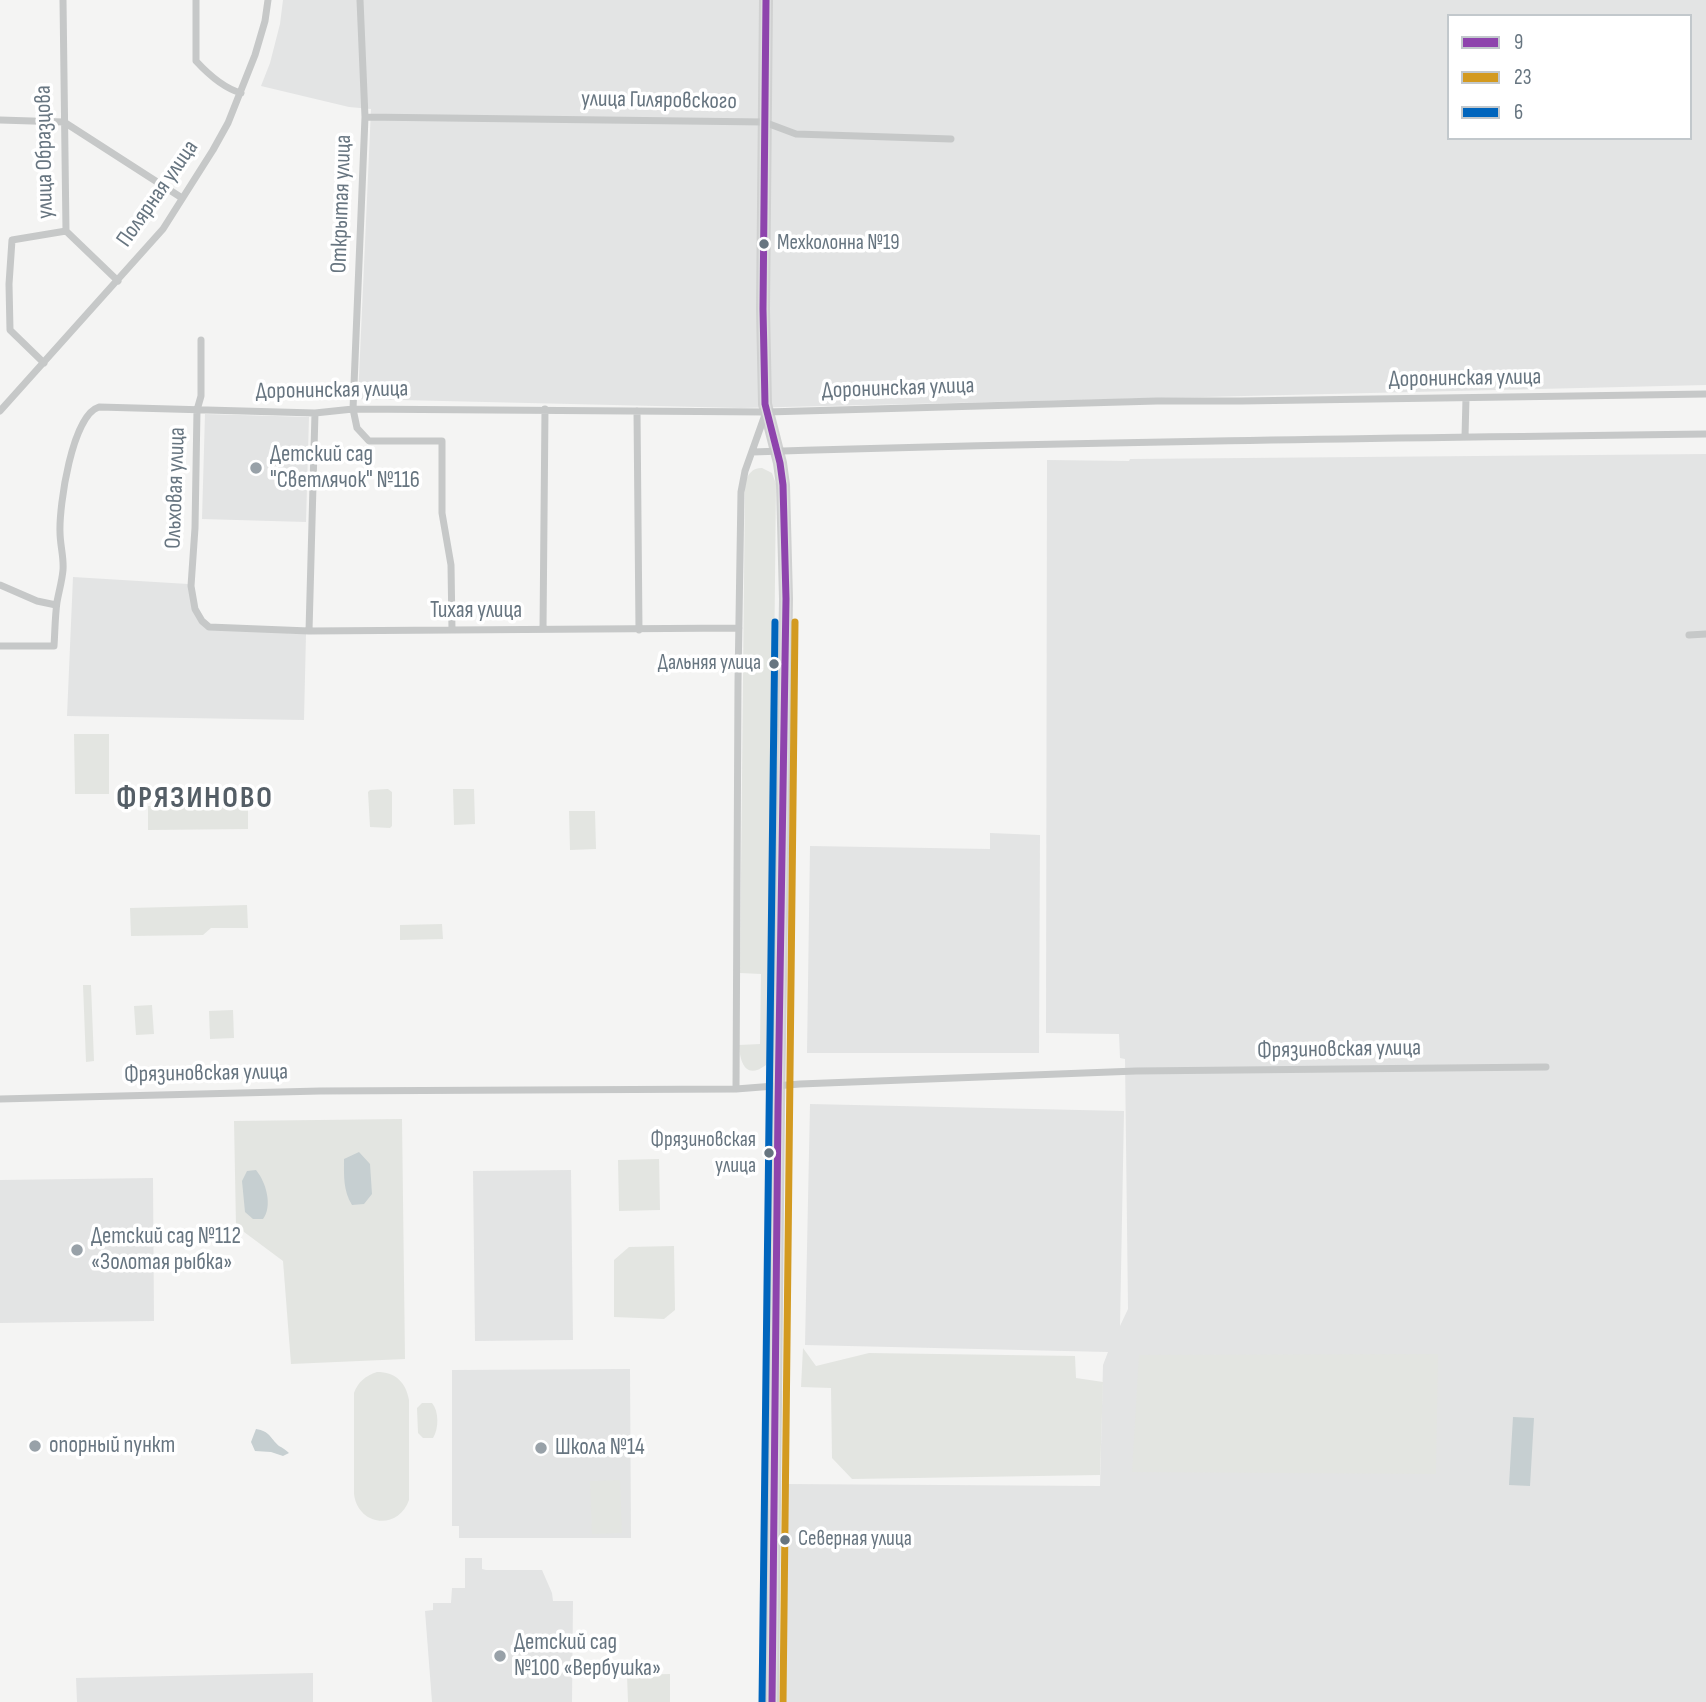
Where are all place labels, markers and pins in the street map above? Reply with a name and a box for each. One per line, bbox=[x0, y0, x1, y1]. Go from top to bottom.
place label: Мехколонна №19 bbox=[777, 231, 900, 257]
marker: Мехколонна №19 bbox=[757, 237, 771, 251]
place label: Детский сад "Светлячок" №116 bbox=[270, 441, 420, 495]
marker: Детский сад "Светлячок" №116 bbox=[248, 460, 264, 476]
place label: Дальняя улица bbox=[658, 651, 761, 677]
marker: Дальняя улица bbox=[767, 657, 781, 671]
place label: Фрязиновская улица bbox=[651, 1128, 756, 1178]
marker: Фрязиновская улица bbox=[762, 1146, 776, 1160]
place label: Детский сад №112 «Золотая рыбка» bbox=[91, 1223, 241, 1277]
marker: Детский сад №112 «Золотая рыбка» bbox=[69, 1242, 85, 1258]
place label: опорный пункт bbox=[49, 1432, 175, 1460]
place label: Школа №14 bbox=[555, 1434, 645, 1462]
marker: опорный пункт bbox=[27, 1438, 43, 1454]
marker: Школа №14 bbox=[533, 1440, 549, 1456]
place label: Северная улица bbox=[798, 1527, 912, 1553]
marker: Северная улица bbox=[778, 1533, 792, 1547]
place label: Детский сад №100 «Вербушка» bbox=[514, 1629, 661, 1683]
marker: Детский сад №100 «Вербушка» bbox=[492, 1648, 508, 1664]

